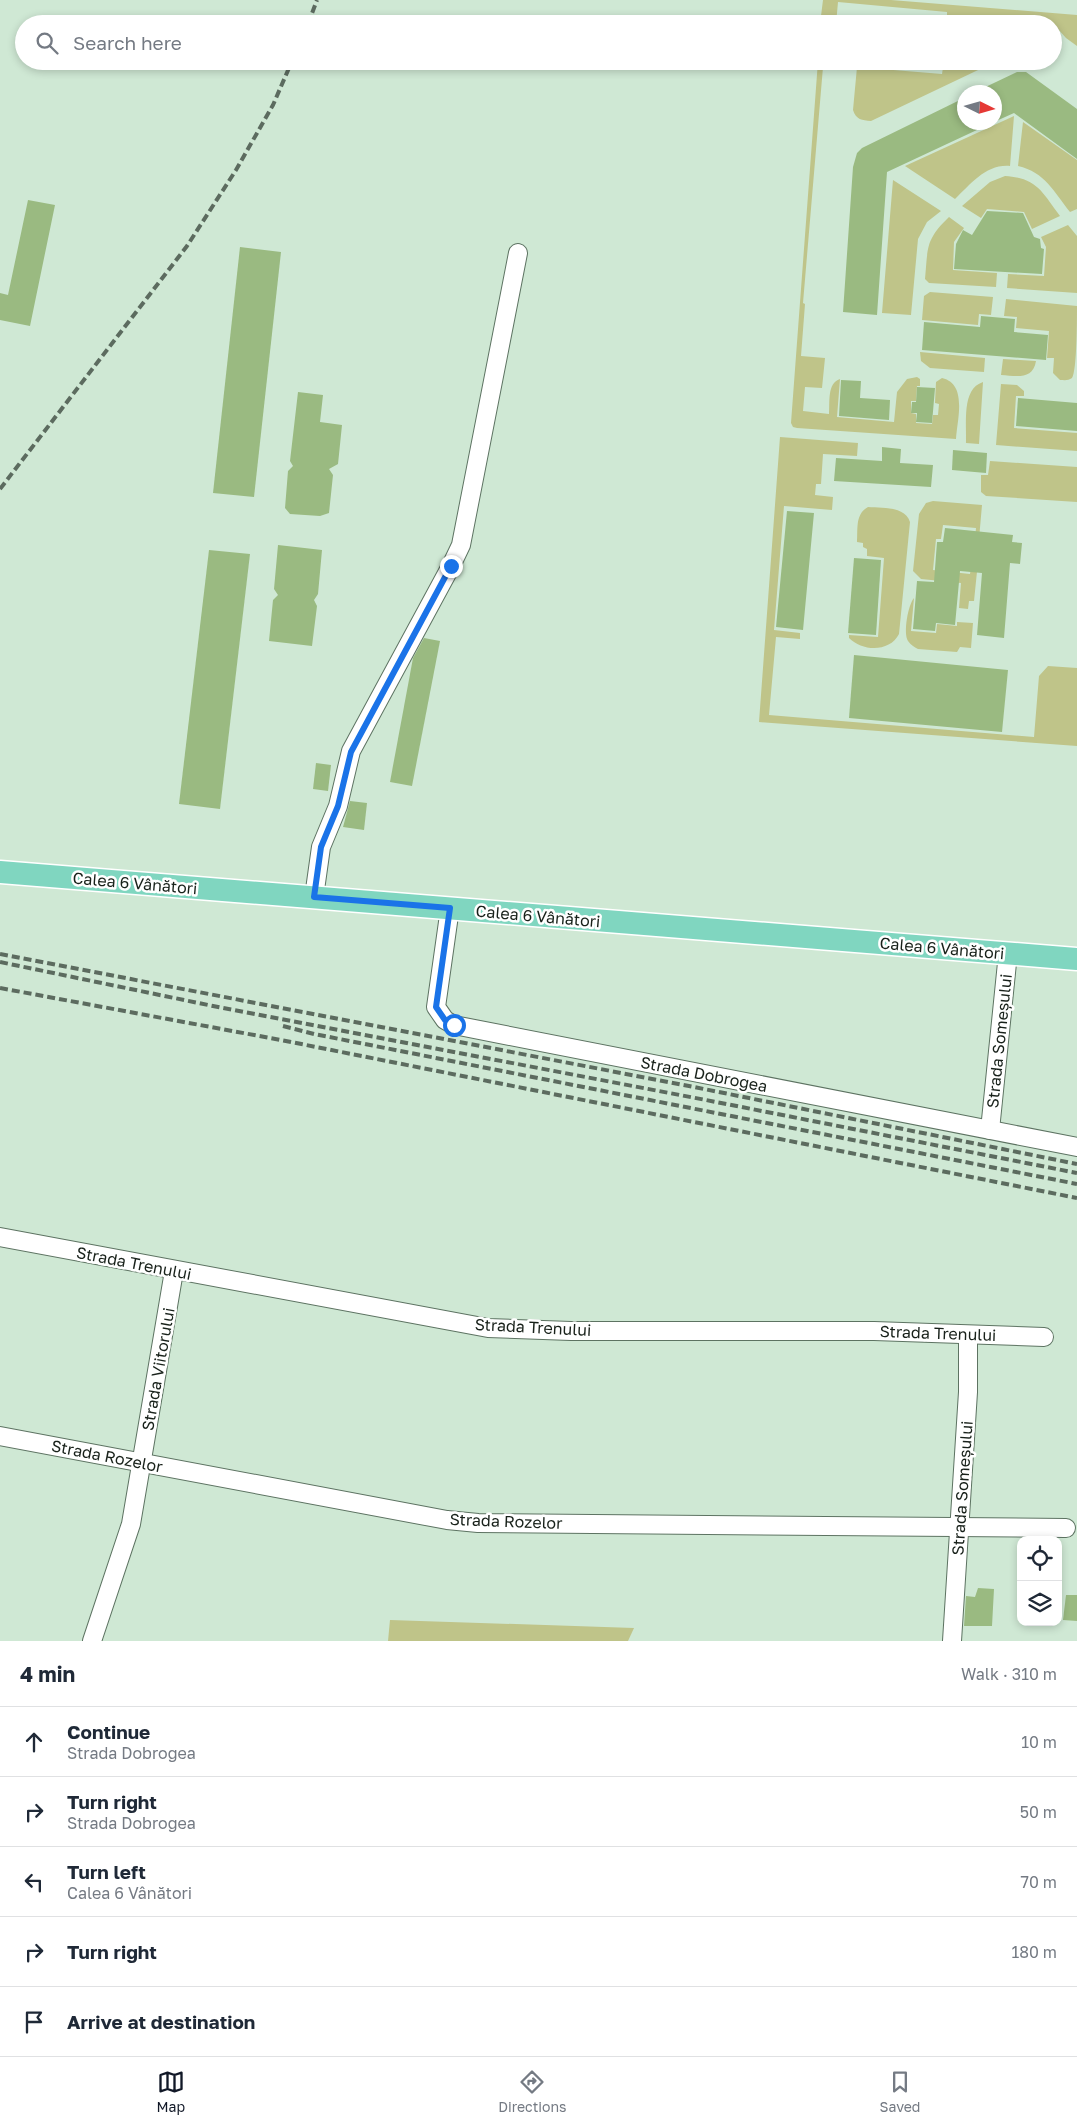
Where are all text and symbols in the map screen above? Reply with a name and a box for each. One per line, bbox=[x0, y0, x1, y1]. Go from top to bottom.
search box bbox=[15, 15, 1062, 70]
icon: search bbox=[33, 29, 61, 57]
text: Search here bbox=[73, 31, 182, 54]
north arrow bbox=[957, 85, 1002, 130]
route end bbox=[440, 555, 463, 578]
street label: Calea 6 Vânători bbox=[72, 868, 198, 898]
street label: Calea 6 Vânători bbox=[475, 901, 601, 931]
street label: Calea 6 Vânători bbox=[879, 933, 1005, 963]
street label: Strada Someșului bbox=[982, 973, 1016, 1109]
route start bbox=[443, 1014, 466, 1037]
street label: Strada Dobrogea bbox=[639, 1052, 769, 1096]
street label: Strada Trenului bbox=[75, 1242, 193, 1284]
street label: Strada Viitorului bbox=[137, 1306, 179, 1432]
street label: Strada Trenului bbox=[474, 1314, 592, 1340]
street label: Strada Trenului bbox=[879, 1321, 997, 1345]
street label: Strada Someșului bbox=[947, 1420, 977, 1556]
street label: Strada Rozelor bbox=[50, 1435, 164, 1477]
street label: Strada Rozelor bbox=[449, 1509, 563, 1533]
map controls bbox=[1017, 1536, 1062, 1626]
button: locate bbox=[1017, 1536, 1062, 1581]
button: layers bbox=[1017, 1581, 1062, 1626]
text: 4 min bbox=[20, 1661, 75, 1687]
text: Walk · 310 m bbox=[961, 1664, 1057, 1684]
text: Continue bbox=[67, 1720, 150, 1743]
icon: ahead bbox=[20, 1728, 48, 1756]
text: 10 m bbox=[1021, 1732, 1057, 1752]
text: Strada Dobrogea bbox=[67, 1743, 196, 1763]
text: Turn right bbox=[67, 1790, 157, 1813]
icon: right bbox=[20, 1798, 48, 1826]
text: 50 m bbox=[1020, 1802, 1057, 1822]
text: Strada Dobrogea bbox=[67, 1813, 196, 1833]
text: Turn left bbox=[67, 1860, 146, 1883]
icon: left bbox=[20, 1868, 48, 1896]
text: 70 m bbox=[1020, 1872, 1057, 1892]
text: Calea 6 Vânători bbox=[67, 1883, 192, 1903]
icon: right bbox=[20, 1938, 48, 1966]
text: Turn right bbox=[67, 1940, 157, 1963]
text: 180 m bbox=[1011, 1942, 1057, 1962]
icon: arrive bbox=[20, 2008, 48, 2036]
text: Arrive at destination bbox=[67, 2010, 255, 2033]
tab: Map bbox=[157, 2068, 185, 2115]
tab: Directions bbox=[498, 2068, 567, 2115]
tab: Saved bbox=[880, 2068, 920, 2115]

